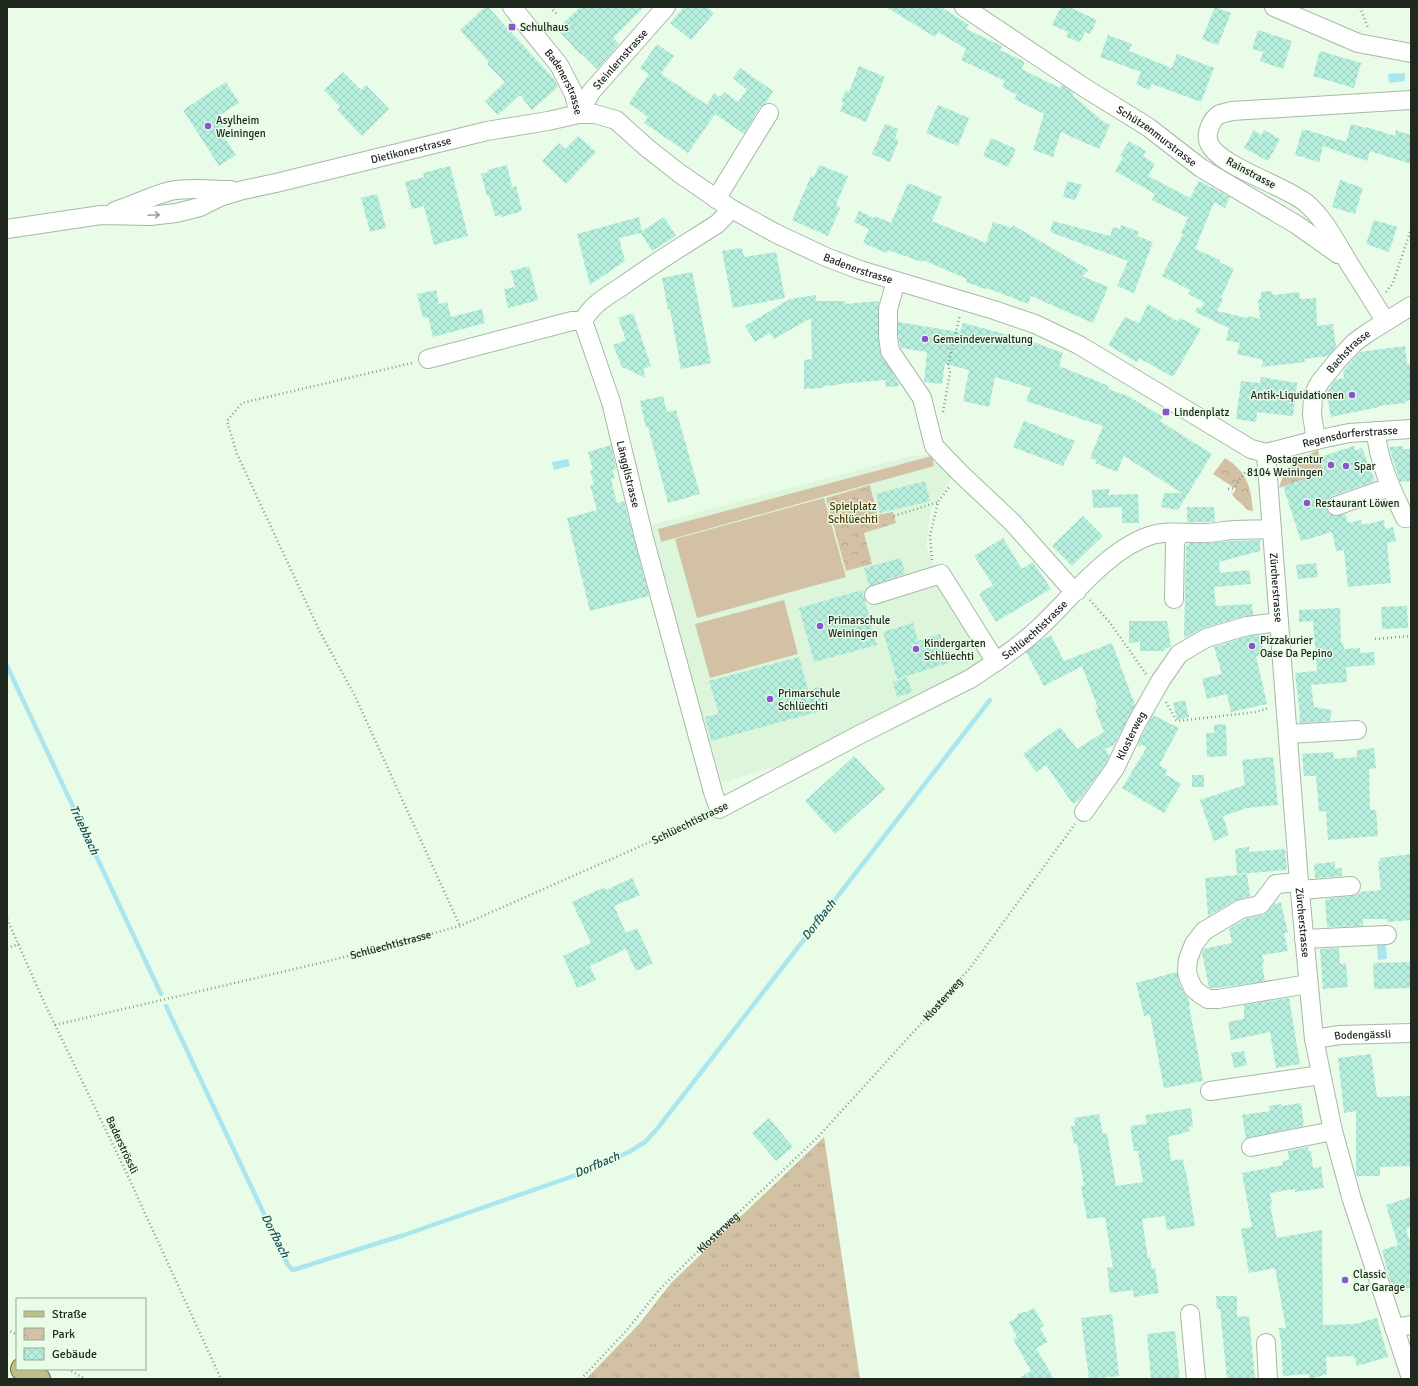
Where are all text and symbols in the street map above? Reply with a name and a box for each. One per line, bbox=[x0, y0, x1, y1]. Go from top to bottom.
place label: Schulhaus bbox=[520, 21, 569, 34]
marker: Schulhaus bbox=[507, 22, 517, 32]
street label: Steinlernstrasse bbox=[590, 26, 650, 92]
street label: Badenerstrasse bbox=[542, 46, 585, 116]
street label: Schützenmurstrasse bbox=[1114, 103, 1200, 169]
place label: Asylheim Weiningen bbox=[216, 114, 266, 140]
marker: Asylheim Weiningen bbox=[203, 121, 213, 131]
street label: Dietikonerstrasse bbox=[369, 134, 453, 166]
street label: Rainstrasse bbox=[1224, 154, 1278, 192]
one-way arrow bbox=[147, 212, 160, 219]
street label: Badenerstrasse bbox=[822, 250, 894, 286]
street label: Bachstrasse bbox=[1323, 327, 1373, 376]
place label: Gemeindeverwaltung bbox=[933, 333, 1033, 346]
marker: Gemeindeverwaltung bbox=[920, 334, 930, 344]
place label: Antik-Liquidationen bbox=[1251, 389, 1344, 402]
marker: Antik-Liquidationen bbox=[1347, 390, 1357, 400]
place label: Lindenplatz bbox=[1174, 406, 1229, 419]
marker: Lindenplatz bbox=[1161, 407, 1171, 417]
street label: Regensdorferstrasse bbox=[1301, 423, 1398, 450]
street label: Längglistrasse bbox=[614, 439, 643, 509]
place label: Postagentur 8104 Weiningen bbox=[1247, 453, 1323, 479]
marker: Postagentur 8104 Weiningen bbox=[1326, 460, 1336, 470]
place label: Spar bbox=[1354, 460, 1376, 473]
marker: Spar bbox=[1341, 461, 1351, 471]
place label: Restaurant Löwen bbox=[1315, 497, 1399, 510]
marker: Restaurant Löwen bbox=[1302, 498, 1312, 508]
park label: Spielplatz Schlüechti bbox=[828, 500, 878, 526]
street label: Zürcherstrasse bbox=[1267, 552, 1286, 623]
street label: Schlüechtistrasse bbox=[999, 597, 1070, 662]
place label: Primarschule Weiningen bbox=[828, 614, 890, 640]
marker: Primarschule Weiningen bbox=[815, 621, 825, 631]
place label: Pizzakurier Oase Da Pepino bbox=[1260, 634, 1333, 660]
place label: Kindergarten Schlüechti bbox=[924, 637, 986, 663]
marker: Pizzakurier Oase Da Pepino bbox=[1247, 641, 1257, 651]
marker: Kindergarten Schlüechti bbox=[911, 644, 921, 654]
place label: Primarschule Schlüechti bbox=[778, 687, 840, 713]
marker: Primarschule Schlüechti bbox=[765, 694, 775, 704]
street label: Klosterweg bbox=[1113, 709, 1149, 762]
street label: Schlüechtistrasse bbox=[650, 799, 730, 847]
water label: Trüebbach bbox=[66, 803, 102, 858]
street label: Zürcherstrasse bbox=[1293, 887, 1313, 958]
water label: Dorfbach bbox=[799, 896, 840, 943]
street label: Schlüechtistrasse bbox=[348, 928, 432, 962]
street label: Klosterweg bbox=[920, 975, 965, 1023]
street label: Bodengässli bbox=[1333, 1027, 1391, 1042]
street label: Baderströssli bbox=[103, 1114, 141, 1176]
water label: Dorfbach bbox=[572, 1149, 622, 1181]
street label: Klosterweg bbox=[694, 1209, 742, 1255]
water label: Dorfbach bbox=[258, 1211, 293, 1261]
place label: Classic Car Garage bbox=[1353, 1268, 1405, 1294]
marker: Classic Car Garage bbox=[1340, 1275, 1350, 1285]
legend bbox=[16, 1298, 146, 1370]
text: Straße bbox=[52, 1307, 87, 1322]
text: Park bbox=[52, 1327, 75, 1342]
text: Gebäude bbox=[52, 1347, 97, 1362]

